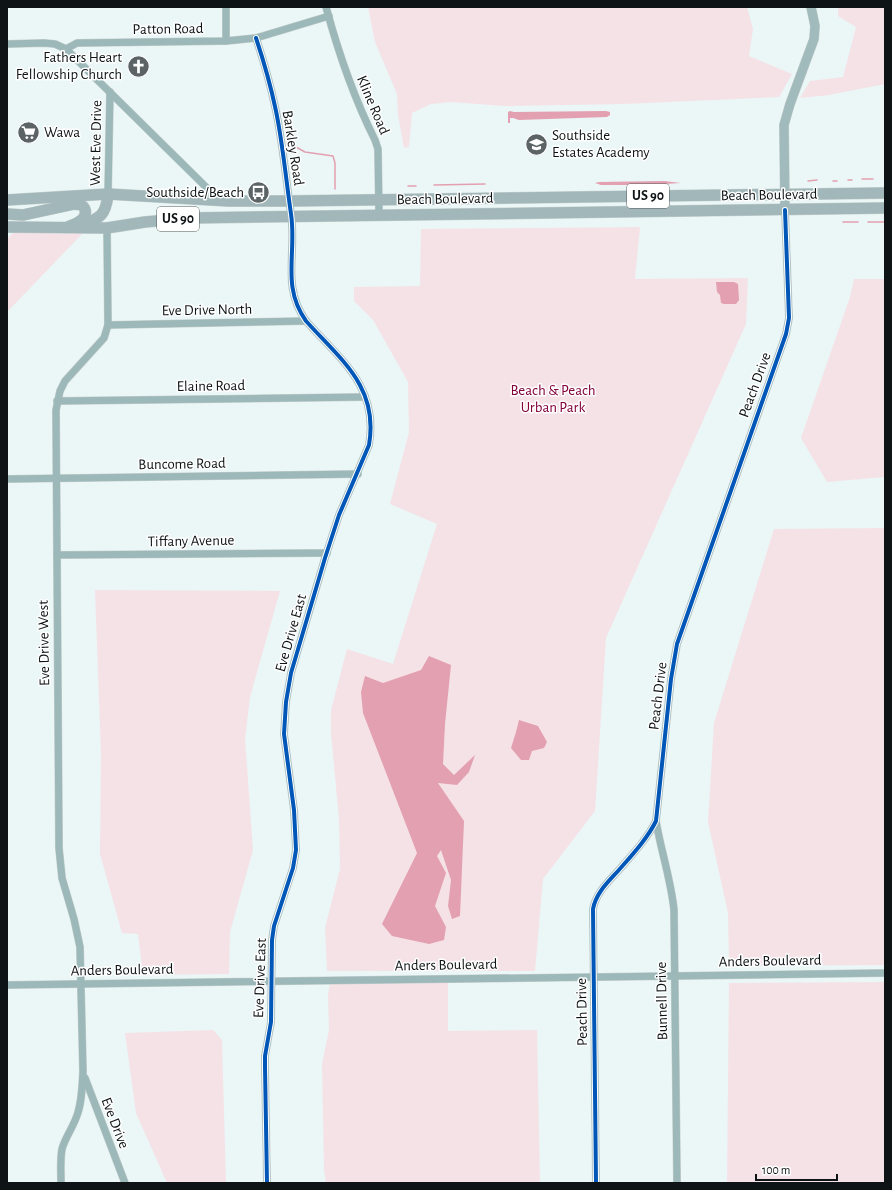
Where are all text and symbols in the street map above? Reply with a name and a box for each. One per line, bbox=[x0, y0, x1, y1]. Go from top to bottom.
street label: Patton Road bbox=[132, 21, 204, 37]
place label: Fathers Heart Fellowship Church bbox=[16, 50, 122, 82]
church icon: Fathers Heart Fellowship Church bbox=[125, 53, 151, 79]
street label: Kline Road bbox=[354, 73, 392, 137]
street label: West Eve Drive bbox=[88, 100, 104, 186]
street label: Barkley Road bbox=[280, 109, 306, 187]
supermarket icon: Wawa bbox=[15, 119, 41, 145]
place label: Wawa bbox=[44, 125, 80, 140]
place label: Southside Estates Academy bbox=[552, 128, 650, 160]
school or university icon: Southside Estates Academy bbox=[524, 131, 550, 157]
bus stop icon: Southside/Beach bbox=[246, 179, 272, 205]
road number: US 90 bbox=[627, 184, 669, 208]
place label: Southside/Beach bbox=[146, 185, 244, 200]
street label: Beach Boulevard bbox=[720, 187, 818, 203]
street label: Beach Boulevard bbox=[396, 191, 494, 207]
road number: US 90 bbox=[157, 207, 199, 231]
street label: Eve Drive North bbox=[162, 302, 252, 318]
street label: Peach Drive bbox=[736, 350, 774, 420]
street label: Elaine Road bbox=[177, 378, 246, 394]
park label: Beach & Peach Urban Park bbox=[510, 383, 596, 415]
street label: Buncome Road bbox=[138, 456, 226, 472]
street label: Tiffany Avenue bbox=[148, 533, 235, 549]
street label: Eve Drive East bbox=[273, 592, 309, 674]
street label: Eve Drive West bbox=[36, 600, 52, 686]
street label: Peach Drive bbox=[646, 661, 670, 731]
street label: Eve Drive East bbox=[251, 937, 269, 1018]
street label: Anders Boulevard bbox=[718, 953, 822, 969]
street label: Anders Boulevard bbox=[394, 957, 498, 973]
street label: Bunnell Drive bbox=[654, 961, 670, 1041]
street label: Anders Boulevard bbox=[70, 962, 174, 978]
street label: Peach Drive bbox=[574, 978, 590, 1046]
street label: Eve Drive bbox=[98, 1095, 132, 1151]
scale bar bbox=[756, 1156, 837, 1182]
text: 100 m bbox=[762, 1164, 790, 1176]

